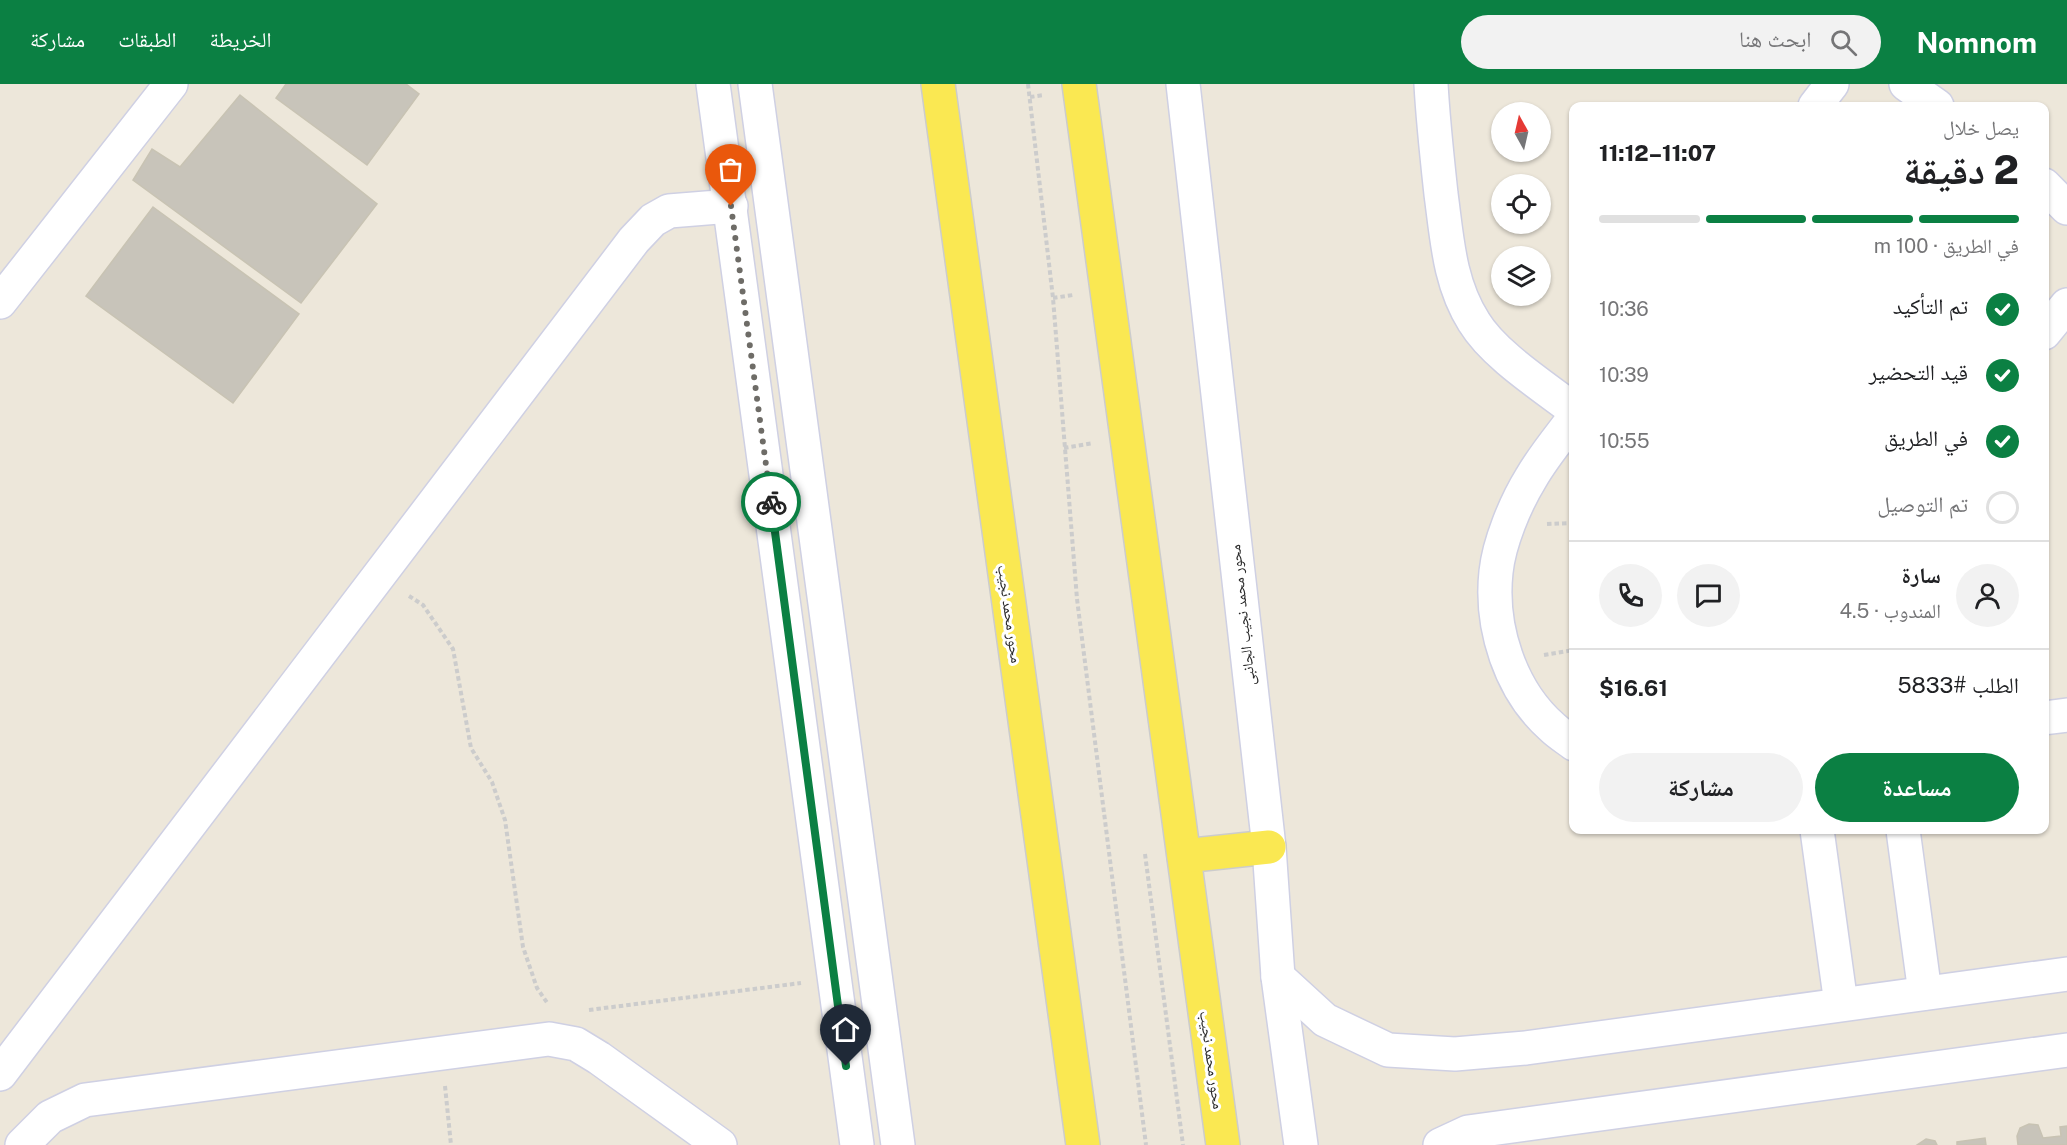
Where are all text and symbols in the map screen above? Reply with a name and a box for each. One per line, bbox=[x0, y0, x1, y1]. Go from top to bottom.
search box bbox=[1461, 15, 1881, 69]
text: ابحث هنا bbox=[1739, 26, 1812, 52]
icon: search bbox=[1827, 26, 1860, 59]
text: Nomnom bbox=[1917, 26, 2037, 59]
text: مشاركة bbox=[30, 27, 85, 52]
text: الطبقات bbox=[118, 27, 177, 52]
text: الخريطة bbox=[210, 27, 271, 52]
north arrow bbox=[1491, 102, 1551, 162]
map controls bbox=[1491, 102, 1551, 306]
text: يصل خلال bbox=[1943, 116, 2019, 140]
text: 11:07–11:12 bbox=[1599, 140, 1716, 166]
pin bbox=[705, 144, 756, 206]
text: 2 دقيقة bbox=[1903, 147, 2019, 193]
icon: bag bbox=[714, 153, 747, 186]
button: locate bbox=[1491, 174, 1551, 234]
text: في الطريق · 100 m bbox=[1874, 234, 2019, 258]
button: layers bbox=[1491, 246, 1551, 306]
text: تم التأكيد bbox=[1893, 293, 1968, 319]
icon: check bbox=[1986, 293, 2019, 326]
text: 10:36 bbox=[1599, 297, 1649, 321]
text: قيد التحضير bbox=[1869, 359, 1968, 385]
icon: check bbox=[1986, 359, 2019, 392]
text: 10:39 bbox=[1599, 363, 1649, 387]
text: في الطريق bbox=[1884, 425, 1968, 451]
icon: check bbox=[1986, 425, 2019, 458]
text: 10:55 bbox=[1599, 429, 1650, 453]
courier bbox=[741, 472, 801, 532]
icon: bike bbox=[755, 486, 788, 519]
text: تم التوصيل bbox=[1877, 491, 1968, 517]
street label: محور محمد نجيب الجانبى bbox=[1226, 543, 1260, 686]
text: سارة bbox=[1902, 562, 1941, 588]
street label: محور محمد نجيب bbox=[994, 564, 1025, 664]
button: phone bbox=[1599, 564, 1662, 627]
button: chat bbox=[1677, 564, 1740, 627]
button: person bbox=[1956, 564, 2019, 627]
text: المندوب · 4.5 bbox=[1840, 599, 1941, 623]
text: الطلب #5833 bbox=[1898, 672, 2019, 698]
text: $16.61 bbox=[1599, 675, 1668, 701]
button: مشاركة bbox=[1599, 753, 1803, 822]
button: مساعدة bbox=[1815, 753, 2019, 822]
pin bbox=[820, 1004, 871, 1066]
street label: محور محمد نجيب bbox=[1196, 1010, 1227, 1110]
icon: home bbox=[829, 1013, 862, 1046]

